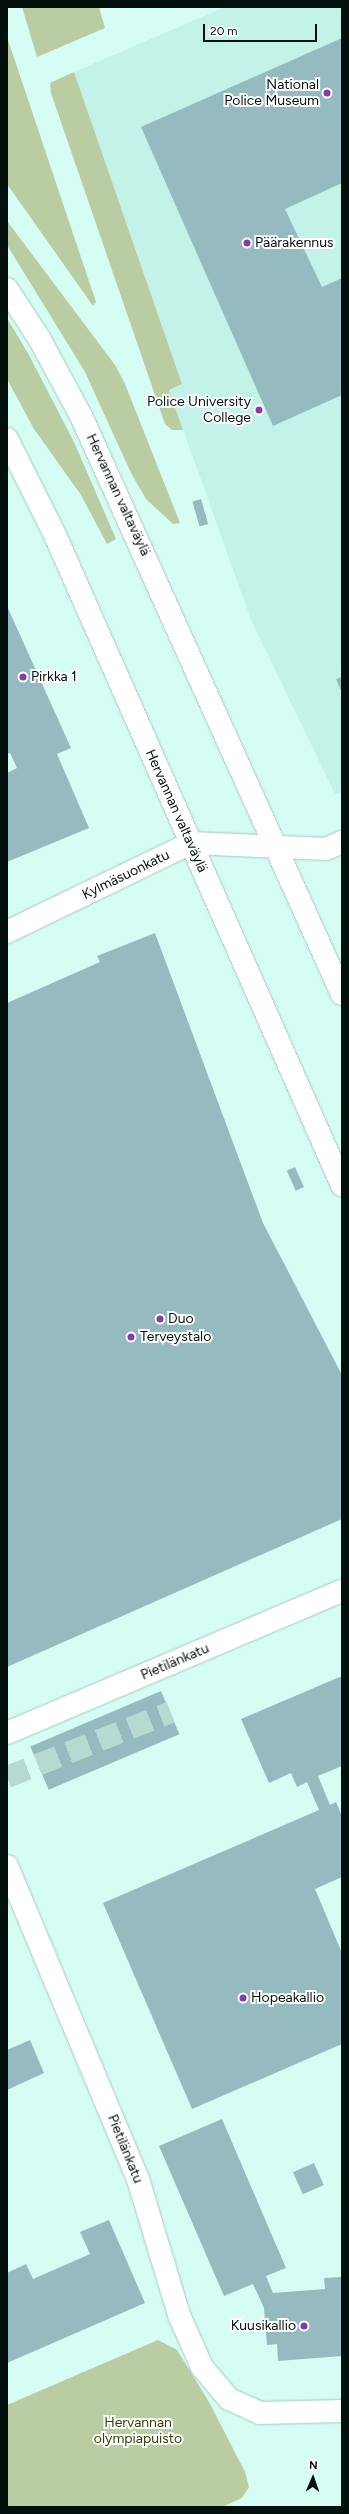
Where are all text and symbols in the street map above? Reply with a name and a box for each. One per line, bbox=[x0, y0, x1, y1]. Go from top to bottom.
scale bar bbox=[205, 16, 319, 42]
text: 20 m bbox=[210, 24, 238, 38]
place label: National Police Museum bbox=[224, 77, 319, 110]
marker: National Police Museum bbox=[322, 88, 332, 98]
place label: Päärakennus bbox=[255, 235, 333, 251]
marker: Päärakennus bbox=[242, 238, 252, 248]
place label: Police University College bbox=[147, 394, 251, 426]
marker: Police University College bbox=[254, 405, 264, 415]
street label: Hervannan valtaväylä bbox=[82, 431, 154, 559]
place label: Pirkka 1 bbox=[31, 669, 77, 685]
marker: Pirkka 1 bbox=[18, 672, 28, 682]
street label: Hervannan valtaväylä bbox=[141, 747, 211, 875]
street label: Kylmäsuonkatu bbox=[80, 847, 172, 903]
place label: Duo bbox=[168, 1311, 194, 1327]
marker: Duo bbox=[155, 1314, 165, 1324]
place label: Terveystalo bbox=[140, 1329, 211, 1345]
marker: Terveystalo bbox=[125, 1331, 137, 1343]
street label: Pietilänkatu bbox=[138, 1640, 212, 1684]
place label: Hopeakallio bbox=[251, 1990, 324, 2006]
marker: Hopeakallio bbox=[238, 1993, 248, 2003]
street label: Pietilänkatu bbox=[104, 2112, 146, 2186]
place label: Kuusikallio bbox=[231, 2318, 296, 2334]
marker: Kuusikallio bbox=[299, 2321, 309, 2331]
park label: Hervannan olympiapuisto bbox=[94, 2415, 182, 2448]
north arrow bbox=[293, 2458, 333, 2498]
text: N bbox=[309, 2459, 318, 2472]

